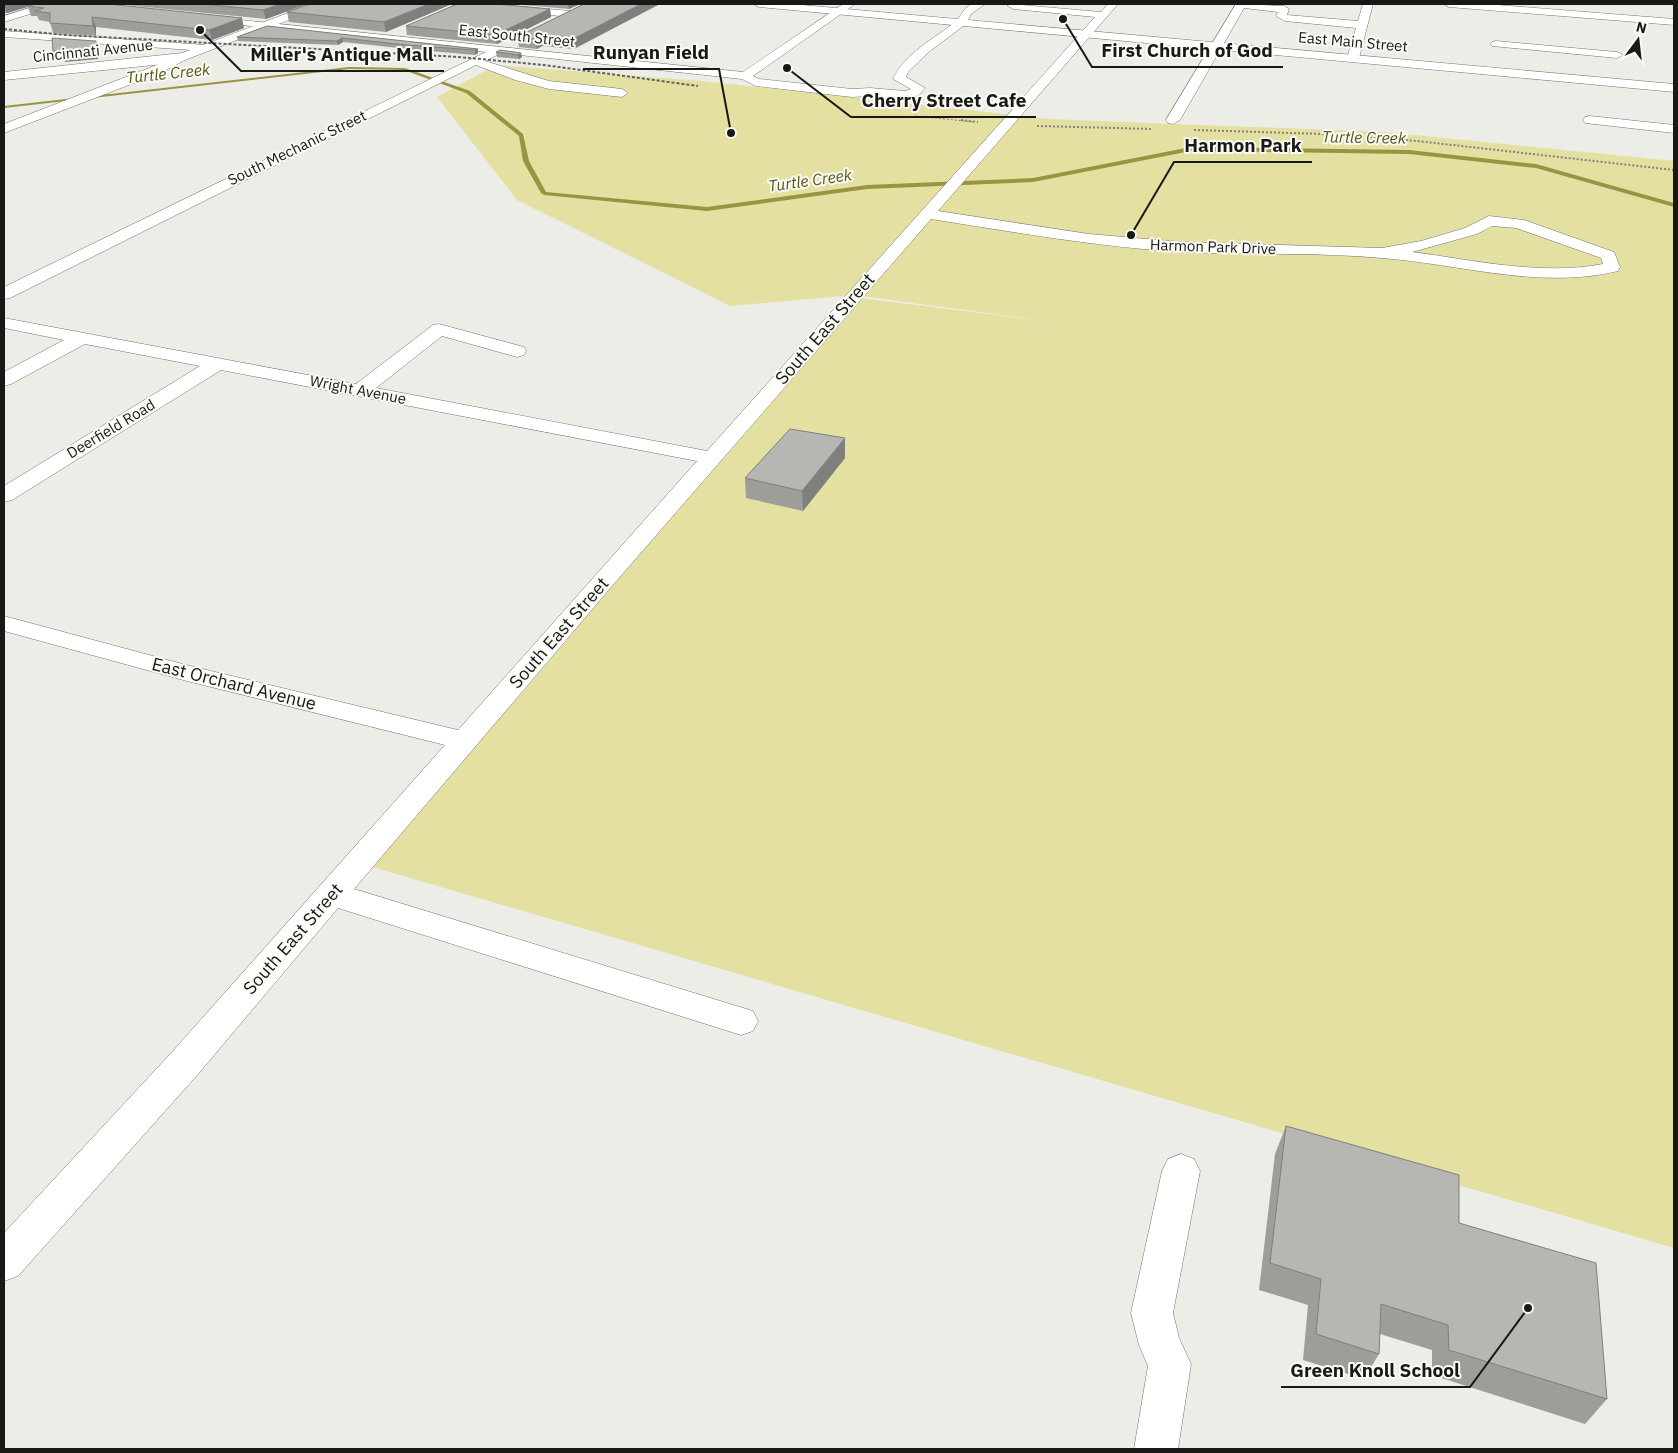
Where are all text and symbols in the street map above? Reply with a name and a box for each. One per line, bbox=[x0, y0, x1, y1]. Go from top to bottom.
north arrow bbox=[1613, 15, 1663, 65]
text: N bbox=[1634, 17, 1649, 37]
street label: East South Street bbox=[458, 20, 576, 51]
street label: East Main Street bbox=[1297, 27, 1409, 56]
callout: First Church of God bbox=[1092, 33, 1283, 67]
street label: Cincinnati Avenue bbox=[32, 35, 154, 66]
callout: Runyan Field bbox=[583, 35, 719, 69]
callout: Miller's Antique Mall bbox=[241, 37, 444, 71]
text: First Church of God bbox=[1101, 38, 1273, 62]
text: Runyan Field bbox=[593, 40, 709, 64]
text: Miller's Antique Mall bbox=[250, 42, 434, 66]
water label: Turtle Creek bbox=[125, 59, 212, 87]
callout: Cherry Street Cafe bbox=[851, 83, 1036, 117]
text: Cherry Street Cafe bbox=[862, 88, 1026, 112]
street label: South Mechanic Street bbox=[224, 106, 369, 189]
water label: Turtle Creek bbox=[1322, 126, 1407, 148]
callout: Harmon Park bbox=[1174, 128, 1312, 162]
text: Harmon Park bbox=[1184, 133, 1302, 157]
water label: Turtle Creek bbox=[767, 164, 854, 196]
street label: Harmon Park Drive bbox=[1150, 235, 1277, 258]
street label: South East Street bbox=[770, 268, 879, 389]
street label: Wright Avenue bbox=[308, 371, 408, 408]
street label: Deerfield Road bbox=[63, 395, 158, 462]
street label: South East Street bbox=[504, 572, 613, 693]
street label: East Orchard Avenue bbox=[149, 652, 319, 715]
street label: South East Street bbox=[238, 878, 347, 999]
callout: Green Knoll School bbox=[1281, 1353, 1470, 1387]
text: Green Knoll School bbox=[1290, 1358, 1460, 1382]

